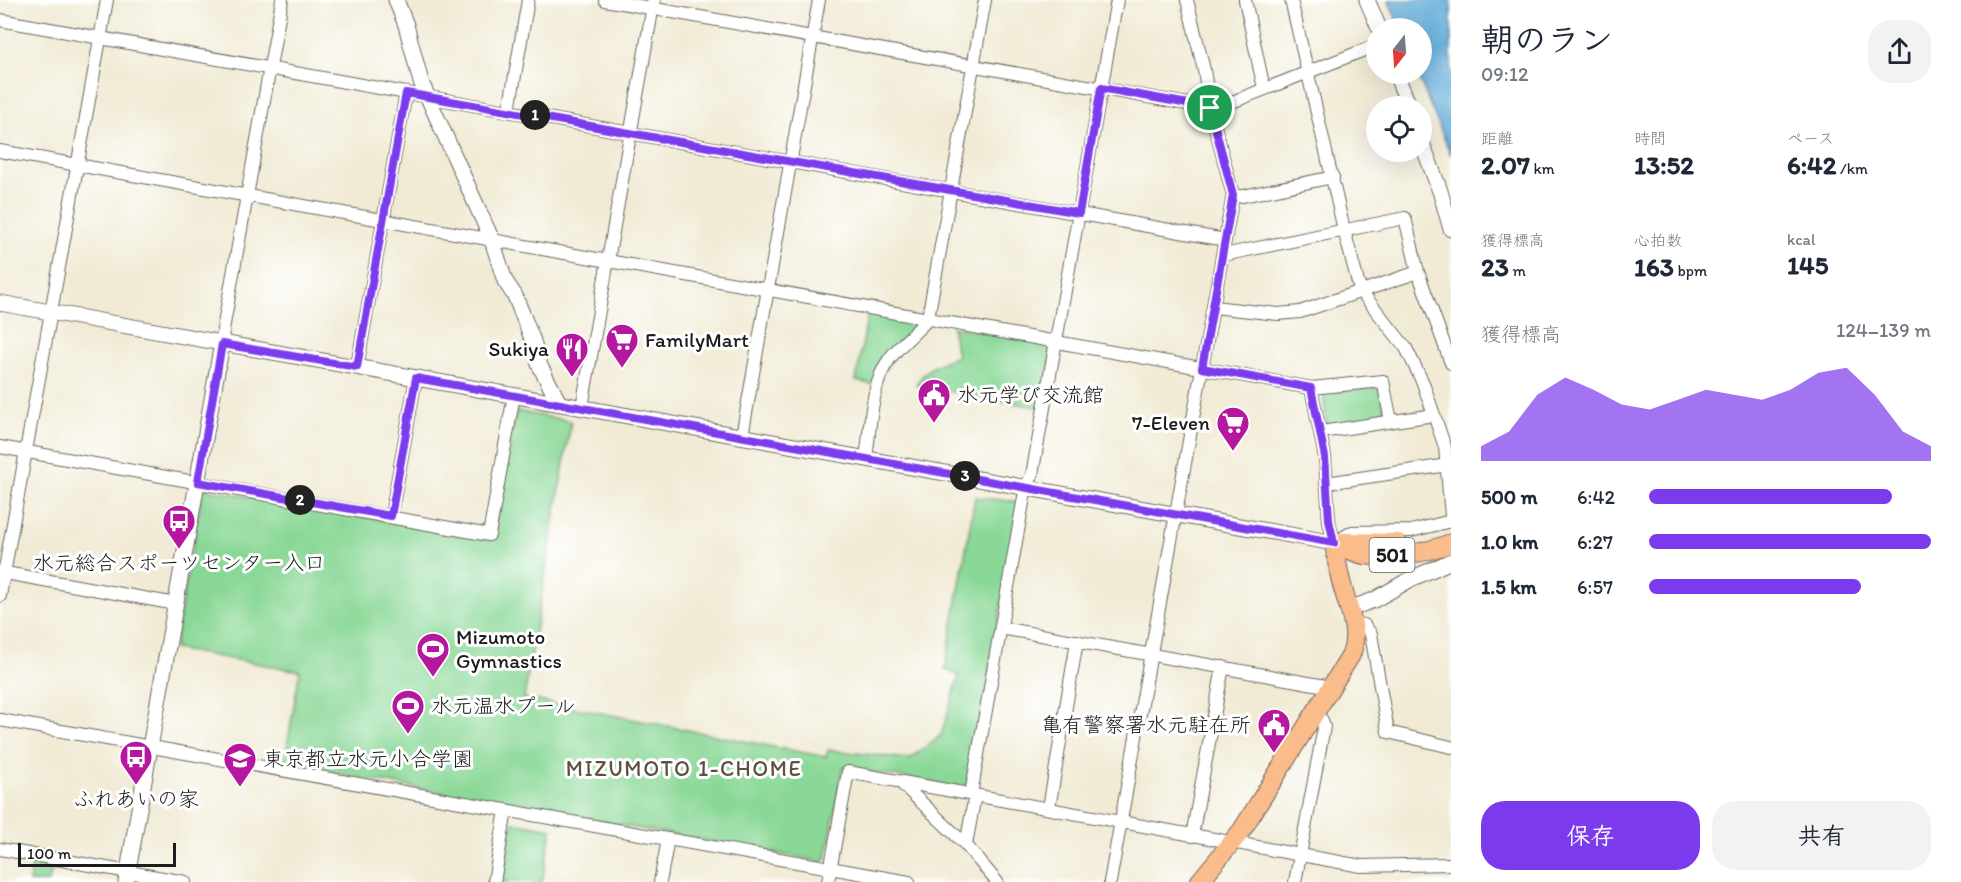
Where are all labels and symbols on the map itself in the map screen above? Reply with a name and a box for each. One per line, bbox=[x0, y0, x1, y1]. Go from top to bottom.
north arrow bbox=[1366, 18, 1432, 84]
pin bbox=[1184, 82, 1235, 133]
pin: 1 bbox=[520, 100, 550, 130]
supermarket icon: FamilyMart bbox=[604, 322, 640, 369]
place label: FamilyMart bbox=[645, 327, 749, 352]
restaurant icon: Sukiya bbox=[554, 331, 590, 378]
place label: Sukiya bbox=[489, 336, 549, 361]
public building icon: 水元学び交流館 bbox=[916, 377, 952, 424]
place label: 水元学び交流館 bbox=[957, 382, 1104, 407]
supermarket icon: 7-Eleven bbox=[1215, 405, 1251, 452]
place label: 7-Eleven bbox=[1132, 410, 1210, 435]
pin: 3 bbox=[950, 461, 980, 491]
pin: 2 bbox=[285, 485, 315, 515]
bus stop icon: 水元総合スポーツセンター入口 bbox=[161, 503, 197, 550]
road number: 501 bbox=[1370, 538, 1414, 572]
place label: 水元総合スポーツセンター入口 bbox=[33, 550, 325, 575]
place label: Mizumoto Gymnastics bbox=[456, 624, 562, 673]
sports icon: Mizumoto Gymnastics bbox=[415, 631, 451, 678]
sports icon: 水元温水プール bbox=[390, 688, 426, 735]
place label: 水元温水プール bbox=[431, 693, 575, 718]
public building icon: 亀有警察署水元駐在所 bbox=[1256, 707, 1292, 754]
place label: 亀有警察署水元駐在所 bbox=[1041, 712, 1251, 737]
bus stop icon: ふれあいの家 bbox=[118, 739, 154, 786]
school or university icon: 東京都立水元小合学園 bbox=[222, 741, 258, 788]
place label: 東京都立水元小合学園 bbox=[263, 746, 473, 771]
district label: MIZUMOTO 1-CHOME bbox=[566, 755, 802, 782]
place label: ふれあいの家 bbox=[73, 786, 199, 811]
scale bar bbox=[18, 840, 176, 868]

